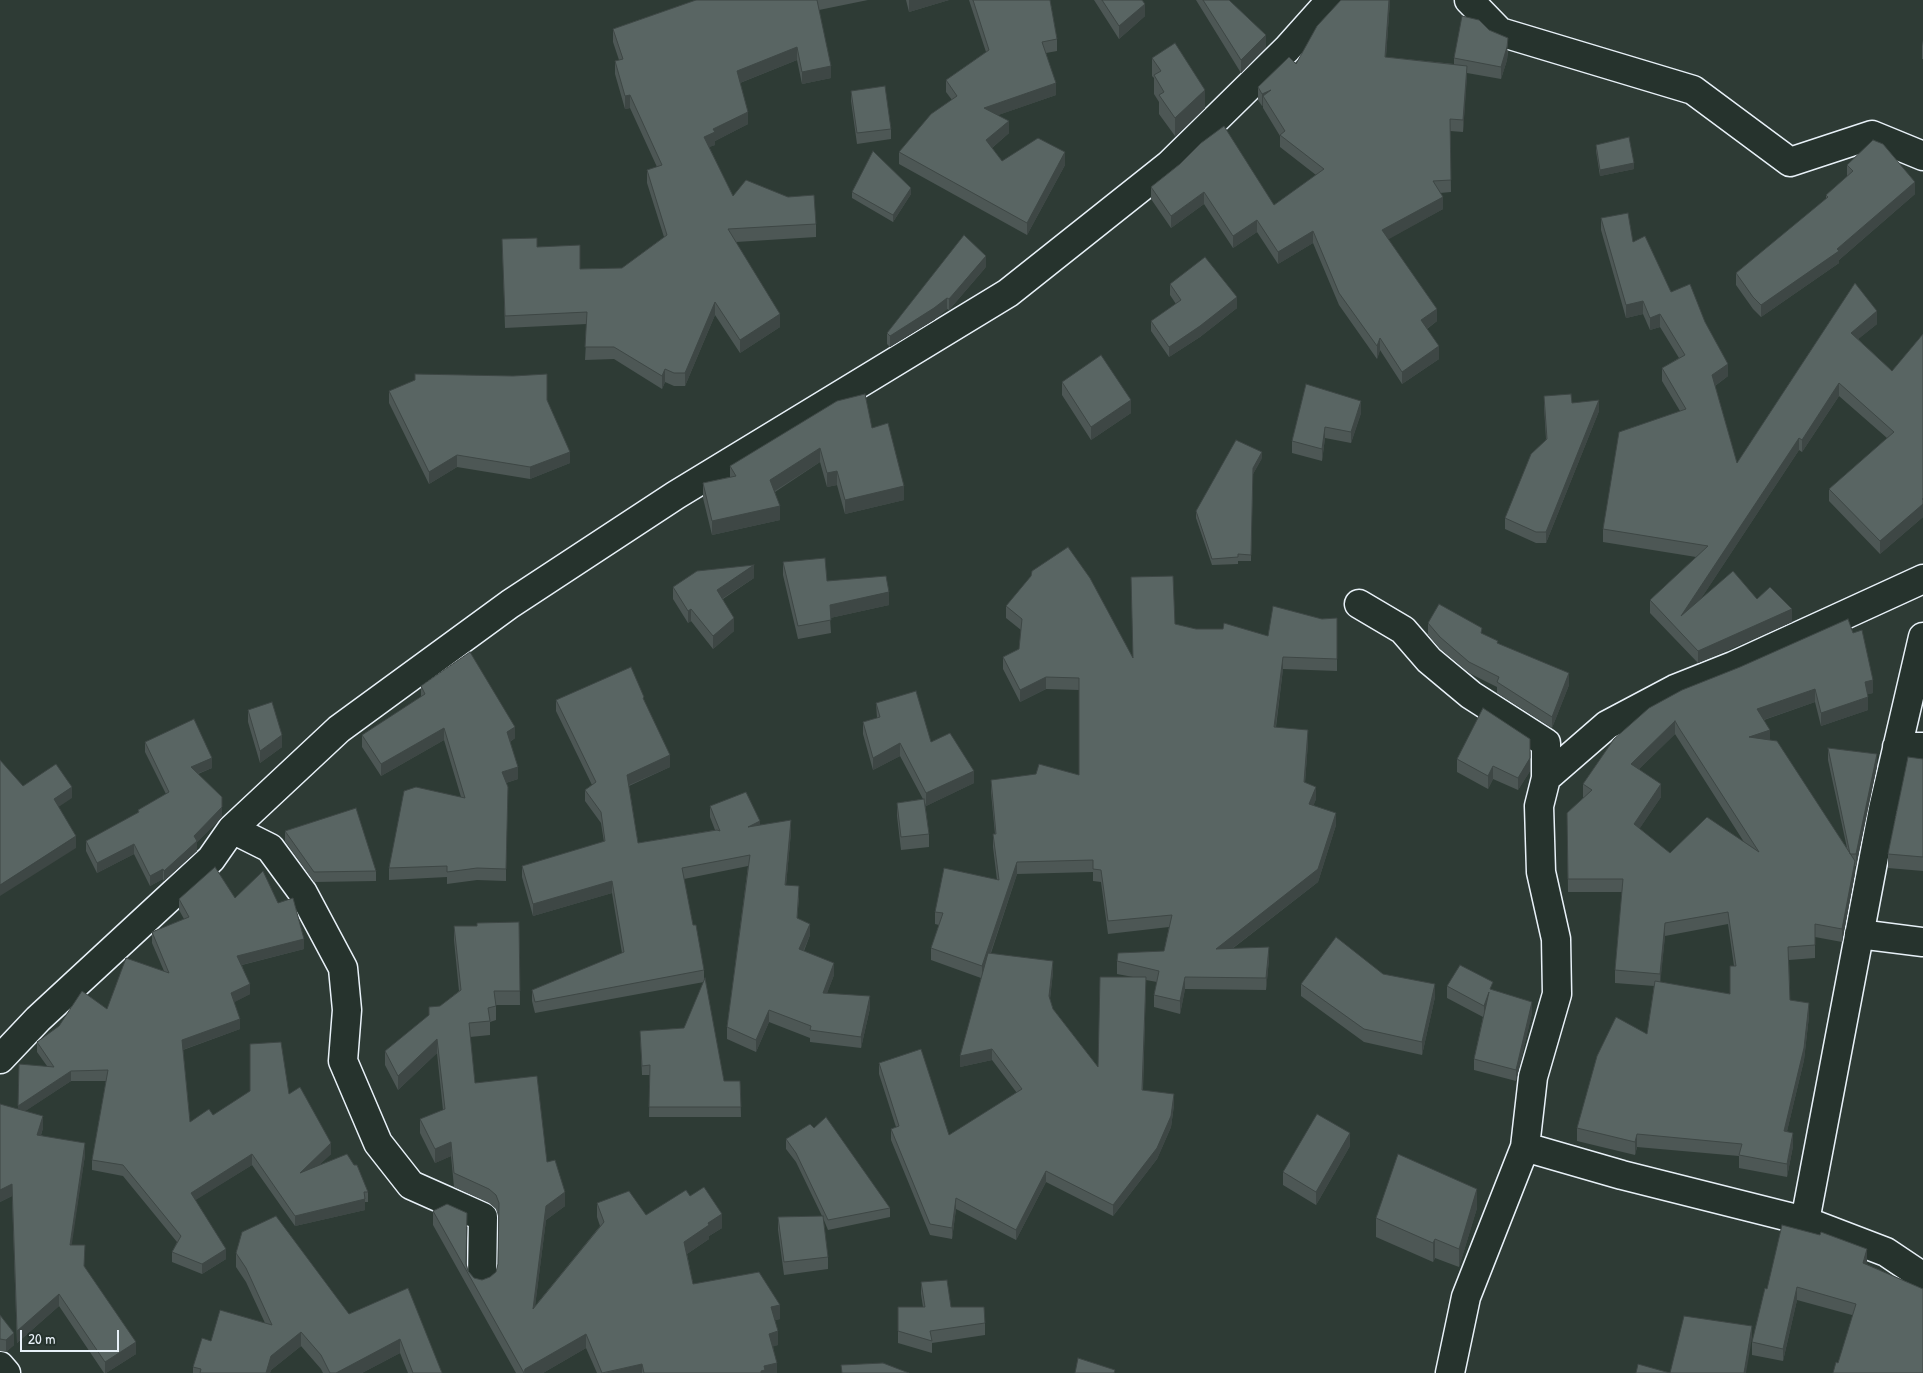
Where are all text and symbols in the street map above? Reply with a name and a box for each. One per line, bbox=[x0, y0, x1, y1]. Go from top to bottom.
scale bar bbox=[22, 1320, 121, 1352]
text: 20 m bbox=[28, 1328, 55, 1349]

